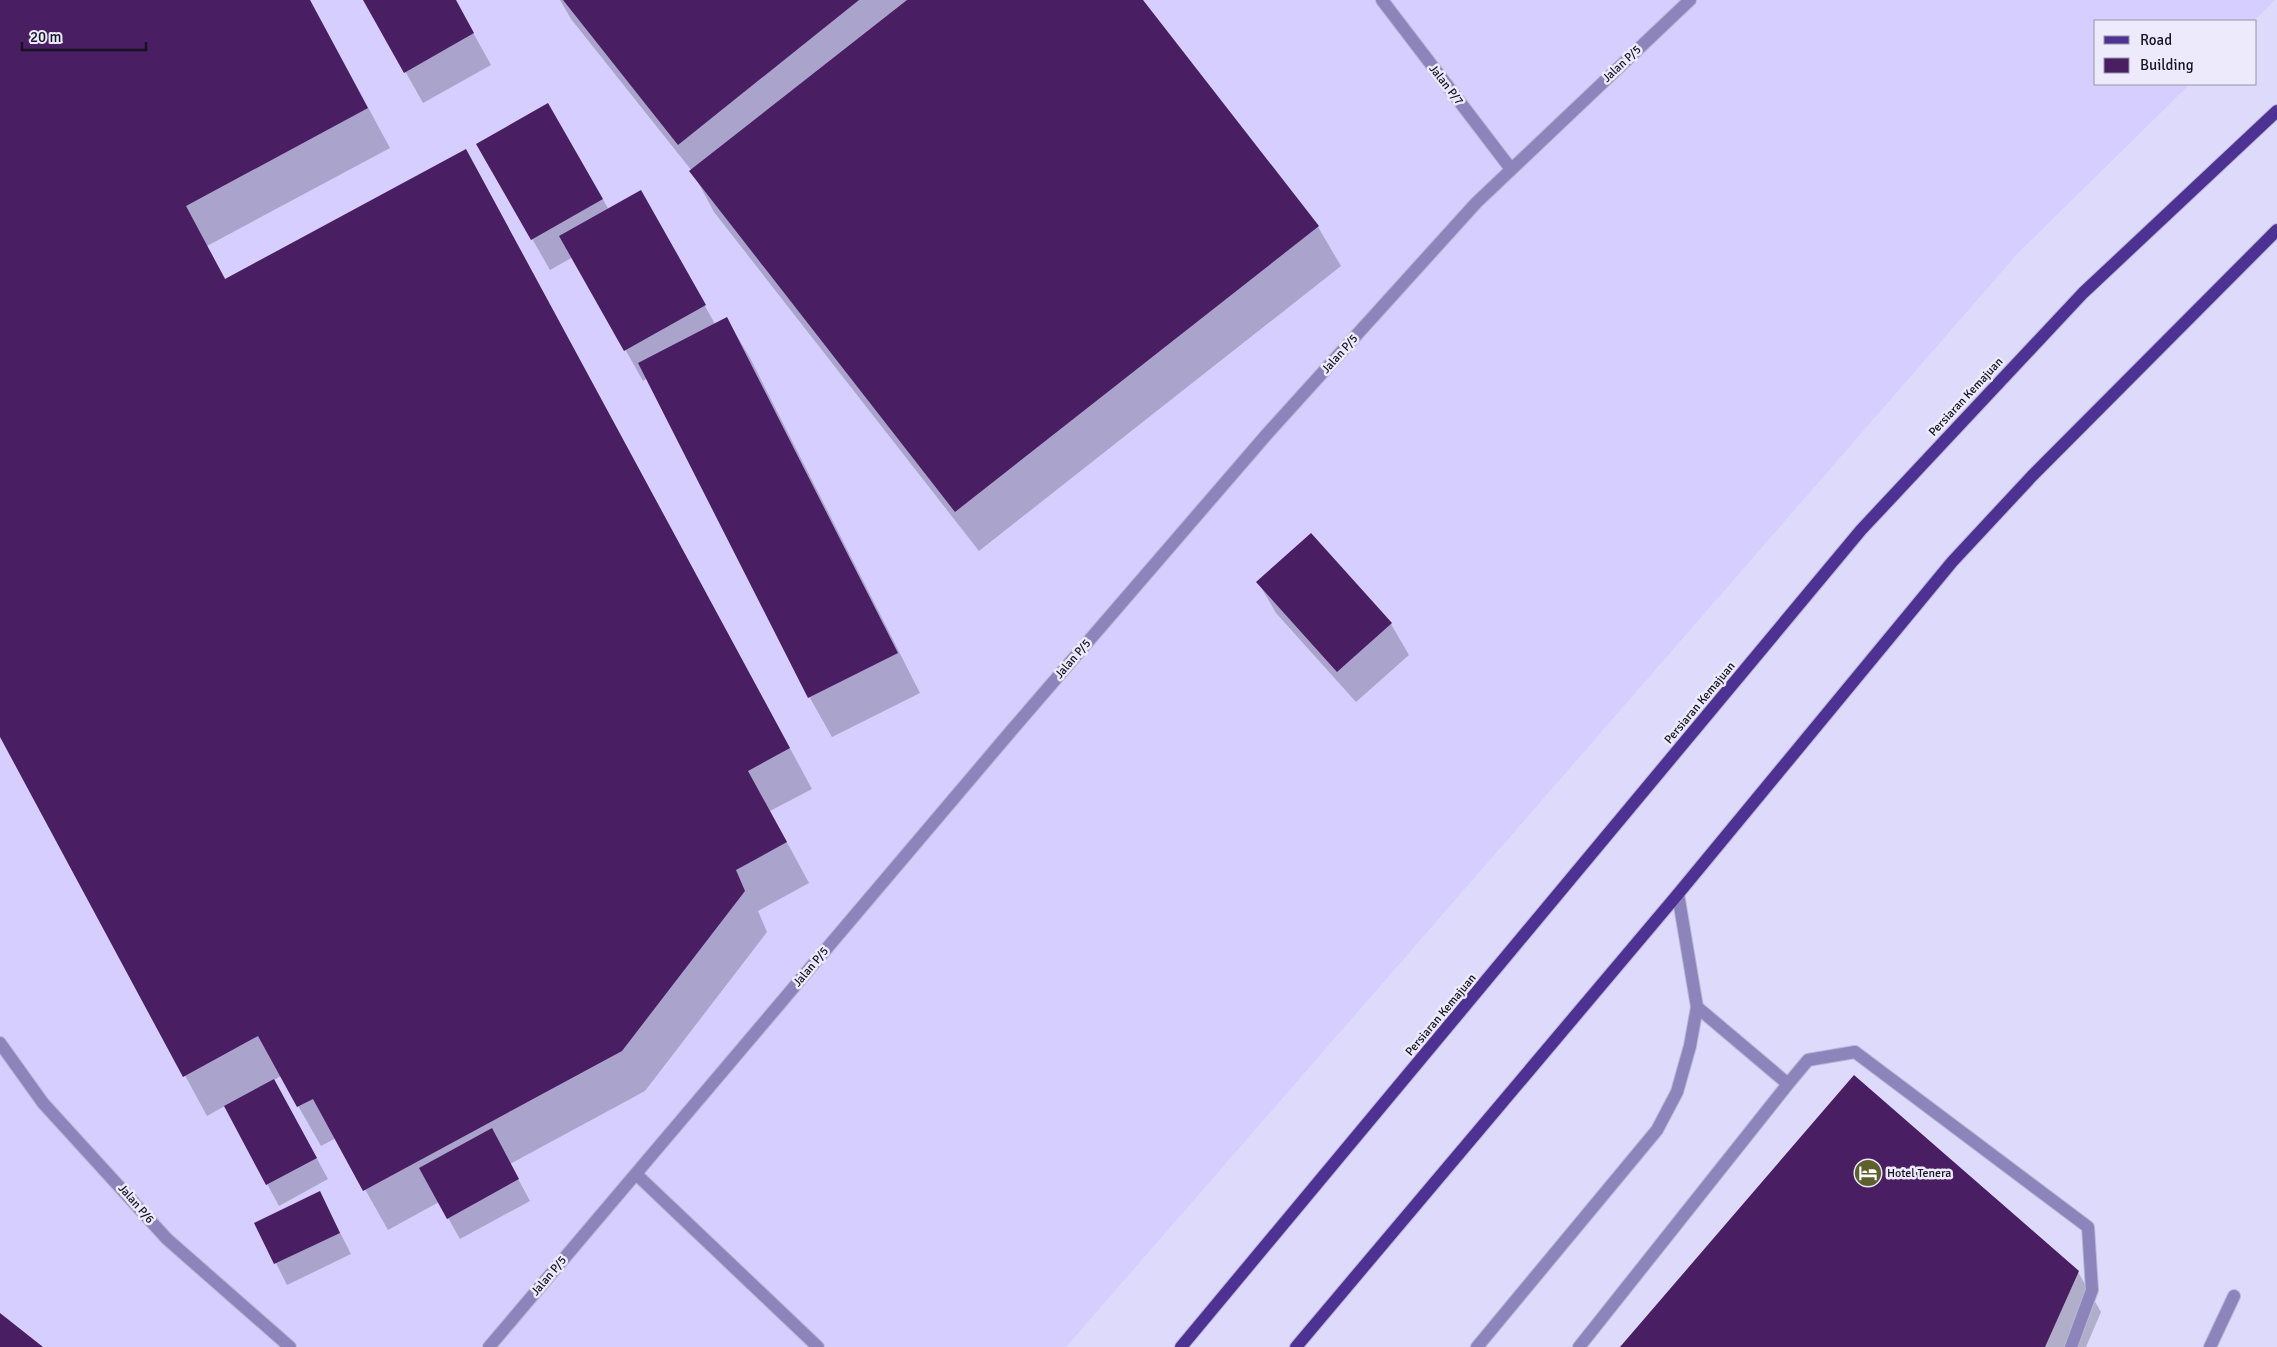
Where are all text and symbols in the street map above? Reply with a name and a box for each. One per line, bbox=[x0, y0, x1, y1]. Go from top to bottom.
scale bar bbox=[22, 20, 146, 52]
legend bbox=[2094, 20, 2257, 85]
text: 20 m bbox=[30, 28, 61, 46]
text: Road bbox=[2140, 31, 2172, 49]
street label: Jalan P/5 bbox=[1600, 42, 1644, 86]
text: Building bbox=[2140, 56, 2194, 74]
street label: Jalan P/7 bbox=[1426, 62, 1466, 108]
street label: Jalan P/5 bbox=[1319, 331, 1361, 377]
street label: Persiaran Kemajuan bbox=[1926, 354, 2006, 440]
street label: Jalan P/5 bbox=[1052, 636, 1094, 682]
street label: Persiaran Kemajuan bbox=[1661, 659, 1739, 747]
street label: Jalan P/5 bbox=[790, 944, 832, 990]
street label: Persiaran Kemajuan bbox=[1402, 971, 1480, 1059]
hotel icon: Hotel Tenera bbox=[1853, 1158, 1883, 1188]
place label: Hotel Tenera bbox=[1887, 1166, 1951, 1181]
street label: Jalan P/6 bbox=[115, 1181, 157, 1227]
street label: Jalan P/5 bbox=[528, 1253, 570, 1299]

